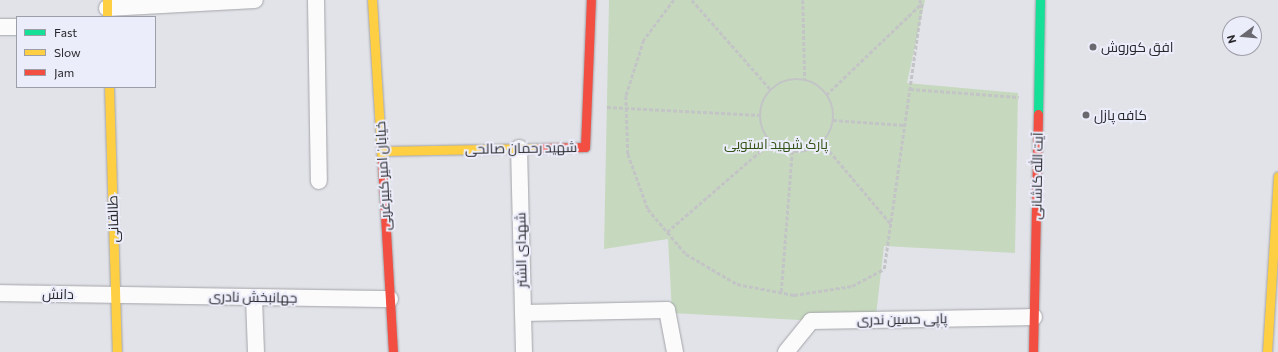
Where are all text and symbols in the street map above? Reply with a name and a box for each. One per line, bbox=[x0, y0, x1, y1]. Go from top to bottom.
legend bbox=[16, 16, 156, 88]
north arrow bbox=[1222, 16, 1262, 56]
text: Fast bbox=[54, 25, 77, 39]
text: N bbox=[1224, 33, 1238, 45]
place label: افق کوروش bbox=[1101, 39, 1174, 55]
marker: افق کوروش bbox=[1088, 42, 1098, 52]
text: Slow bbox=[54, 45, 81, 59]
text: Jam bbox=[54, 65, 74, 79]
place label: کافه پازل bbox=[1094, 107, 1147, 123]
marker: کافه پازل bbox=[1081, 110, 1091, 120]
street label: خیابان امیر کبیرغربی bbox=[372, 121, 394, 231]
street label: آیت الله کاشانی bbox=[1028, 132, 1046, 220]
park label: پارک شهید استویی bbox=[724, 136, 828, 152]
street label: شهید رحمان صالحی bbox=[465, 139, 577, 157]
street label: طالقانی bbox=[104, 195, 122, 243]
street label: شهدای الشتر bbox=[512, 212, 530, 288]
street label: دانش bbox=[42, 285, 74, 303]
street label: جهانبخش نادری bbox=[209, 288, 297, 306]
street label: پاپی حسین ندری bbox=[857, 310, 947, 328]

